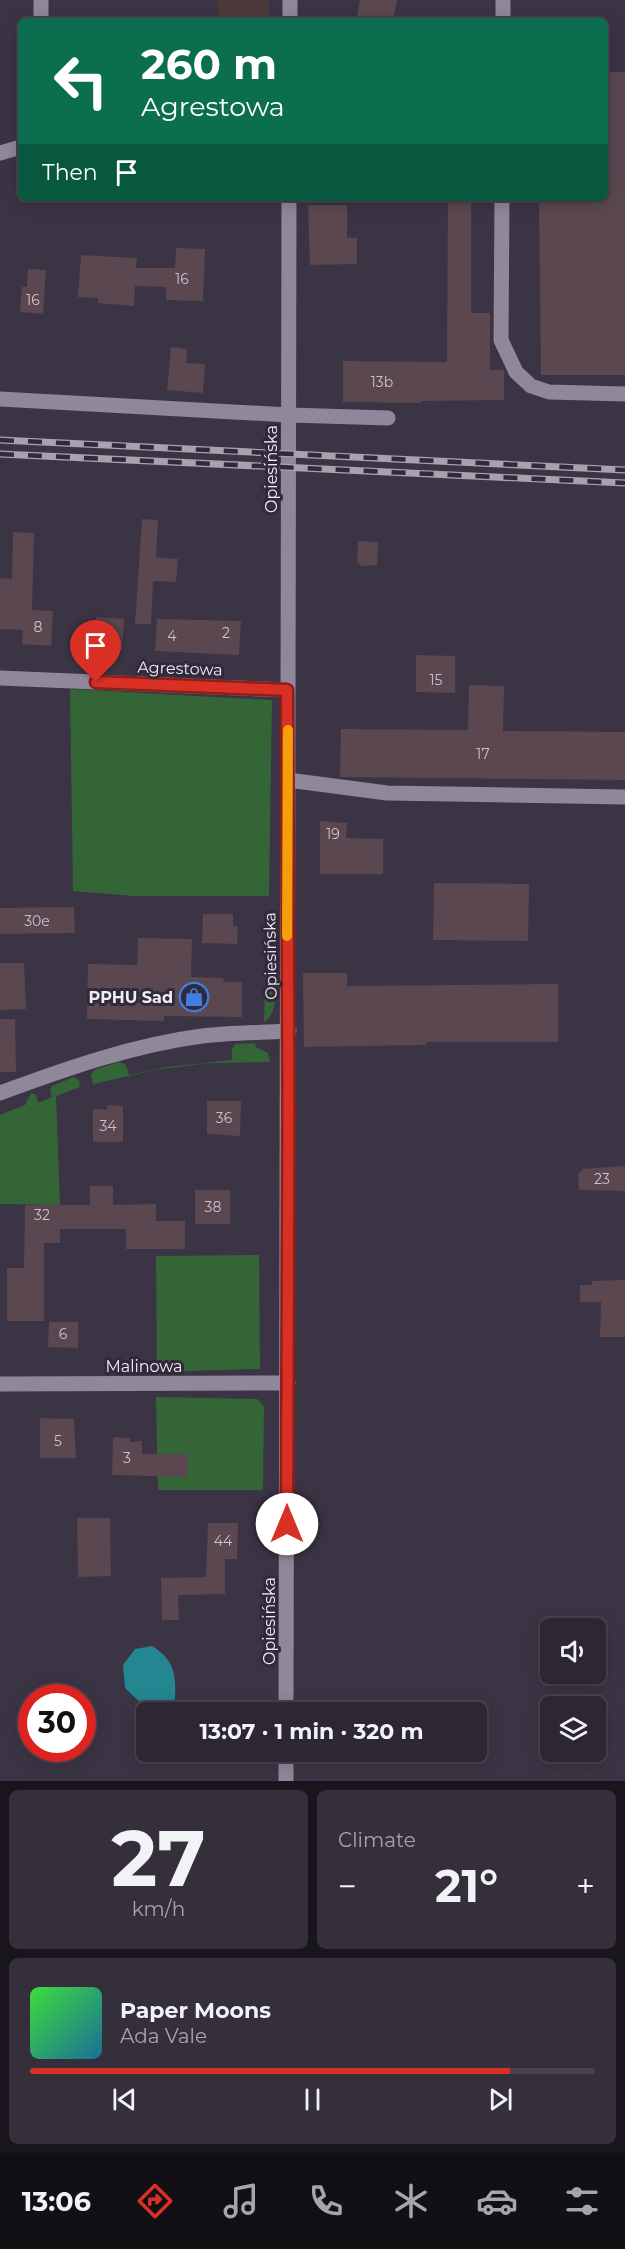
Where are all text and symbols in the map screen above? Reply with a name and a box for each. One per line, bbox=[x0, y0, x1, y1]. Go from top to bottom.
text: 260 m bbox=[141, 38, 277, 90]
icon: left bbox=[42, 42, 120, 120]
text: Agrestowa bbox=[141, 90, 285, 123]
icon: arrive bbox=[110, 156, 143, 189]
text: Then bbox=[42, 159, 98, 186]
house number: 16 bbox=[175, 270, 189, 288]
house number: 16 bbox=[26, 291, 40, 309]
house number: 13b bbox=[371, 373, 393, 391]
street label: Opiesińska bbox=[262, 425, 281, 513]
house number: 8 bbox=[34, 618, 43, 636]
pin bbox=[70, 620, 121, 682]
house number: 2 bbox=[222, 624, 230, 642]
house number: 4 bbox=[167, 627, 177, 645]
icon: arrive bbox=[79, 629, 112, 662]
street label: Agrestowa bbox=[137, 658, 223, 679]
house number: 15 bbox=[430, 671, 443, 689]
house number: 17 bbox=[476, 745, 490, 763]
house number: 19 bbox=[326, 825, 340, 843]
house number: 30e bbox=[24, 912, 50, 930]
street label: Opiesińska bbox=[260, 912, 281, 1000]
shop icon: PPHU Sad bbox=[178, 981, 210, 1013]
place label: PPHU Sad bbox=[89, 988, 173, 1007]
house number: 36 bbox=[216, 1109, 233, 1127]
house number: 34 bbox=[99, 1117, 117, 1135]
house number: 23 bbox=[594, 1170, 610, 1188]
house number: 38 bbox=[205, 1198, 221, 1216]
house number: 32 bbox=[34, 1206, 50, 1224]
house number: 6 bbox=[59, 1325, 68, 1343]
street label: Malinowa bbox=[105, 1357, 183, 1376]
house number: 5 bbox=[54, 1432, 62, 1450]
house number: 3 bbox=[123, 1449, 131, 1467]
position arrow bbox=[255, 1492, 319, 1556]
house number: 44 bbox=[214, 1532, 233, 1550]
street label: Opiesińska bbox=[260, 1577, 279, 1665]
map controls bbox=[540, 1618, 606, 1762]
button: sound bbox=[540, 1618, 606, 1684]
speed limit sign: 30 bbox=[18, 1684, 96, 1762]
button: layers bbox=[540, 1696, 606, 1762]
text: 13:07 · 1 min · 320 m bbox=[200, 1718, 424, 1745]
text: 27 bbox=[111, 1810, 206, 1906]
text: Climate bbox=[338, 1828, 416, 1852]
text: 21° bbox=[435, 1858, 498, 1913]
text: − bbox=[338, 1866, 357, 1906]
text: + bbox=[576, 1866, 595, 1906]
text: km/h bbox=[132, 1897, 185, 1921]
text: Paper Moons bbox=[120, 1997, 271, 2024]
text: Ada Vale bbox=[120, 2024, 207, 2048]
icon: previous bbox=[108, 2083, 141, 2116]
icon: pause bbox=[296, 2083, 329, 2116]
icon: next bbox=[484, 2083, 517, 2116]
icon: directions bbox=[134, 2180, 176, 2222]
icon: music bbox=[220, 2180, 262, 2222]
icon: phone bbox=[305, 2180, 347, 2222]
icon: climate bbox=[390, 2180, 432, 2222]
icon: car bbox=[476, 2180, 518, 2222]
icon: filters bbox=[561, 2180, 603, 2222]
text: 13:06 bbox=[22, 2185, 91, 2218]

